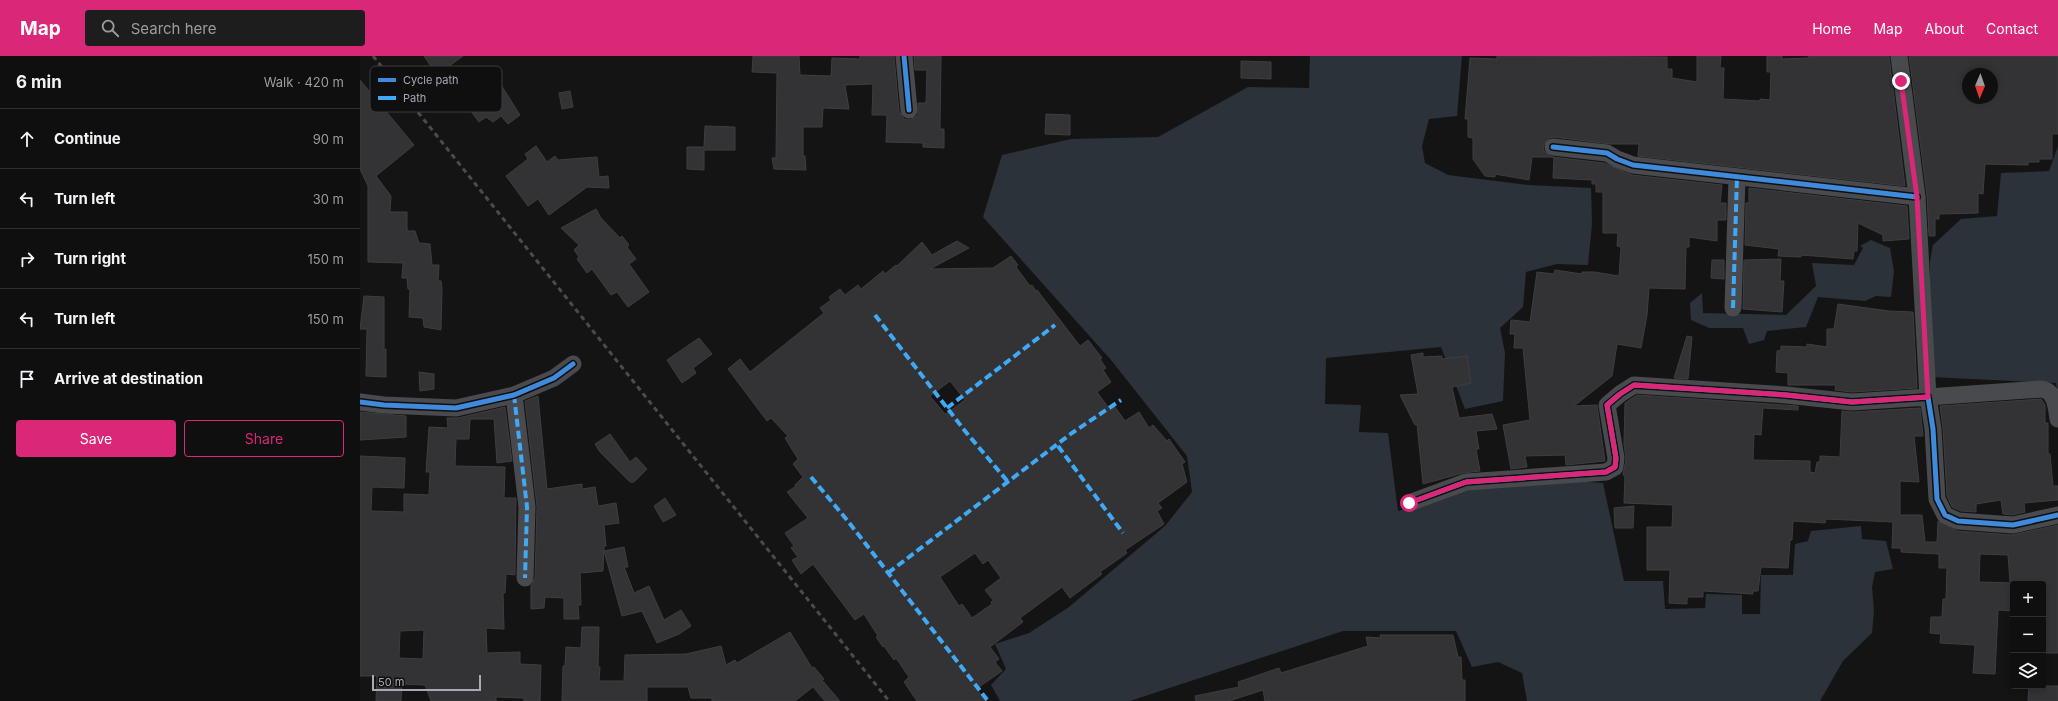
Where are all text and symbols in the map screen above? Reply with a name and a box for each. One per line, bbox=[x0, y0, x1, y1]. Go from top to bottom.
search box bbox=[85, 10, 365, 46]
text: Map bbox=[20, 17, 61, 40]
icon: search bbox=[99, 17, 121, 39]
text: Search here bbox=[131, 19, 216, 38]
text: Home bbox=[1812, 20, 1851, 37]
text: Map bbox=[1873, 20, 1903, 37]
text: About bbox=[1925, 20, 1964, 37]
text: Contact bbox=[1986, 20, 2038, 37]
legend bbox=[370, 66, 502, 112]
north arrow bbox=[1962, 68, 1998, 104]
text: 6 min bbox=[16, 72, 62, 92]
route end bbox=[1892, 72, 1910, 90]
text: Cycle path bbox=[403, 73, 459, 87]
text: Walk · 420 m bbox=[264, 74, 344, 90]
text: Path bbox=[403, 91, 426, 105]
icon: ahead bbox=[16, 128, 38, 150]
text: Continue bbox=[54, 129, 121, 148]
text: 90 m bbox=[313, 131, 344, 147]
icon: left bbox=[16, 188, 38, 210]
text: Turn left bbox=[54, 189, 115, 208]
text: 30 m bbox=[313, 191, 344, 207]
icon: right bbox=[16, 248, 38, 270]
text: Turn right bbox=[54, 249, 126, 268]
text: 150 m bbox=[308, 251, 344, 267]
icon: left bbox=[16, 308, 38, 330]
text: Turn left bbox=[54, 309, 115, 328]
text: 150 m bbox=[308, 311, 344, 327]
icon: arrive bbox=[16, 368, 38, 390]
text: Arrive at destination bbox=[54, 369, 203, 388]
button: Save bbox=[16, 420, 176, 457]
button: Share bbox=[184, 420, 344, 457]
route start bbox=[1400, 494, 1418, 512]
map controls bbox=[2010, 581, 2046, 689]
button: + bbox=[2010, 581, 2046, 617]
button: − bbox=[2010, 617, 2046, 653]
button: layers bbox=[2010, 653, 2046, 689]
scale bar bbox=[372, 673, 481, 692]
text: 50 m bbox=[378, 675, 404, 689]

